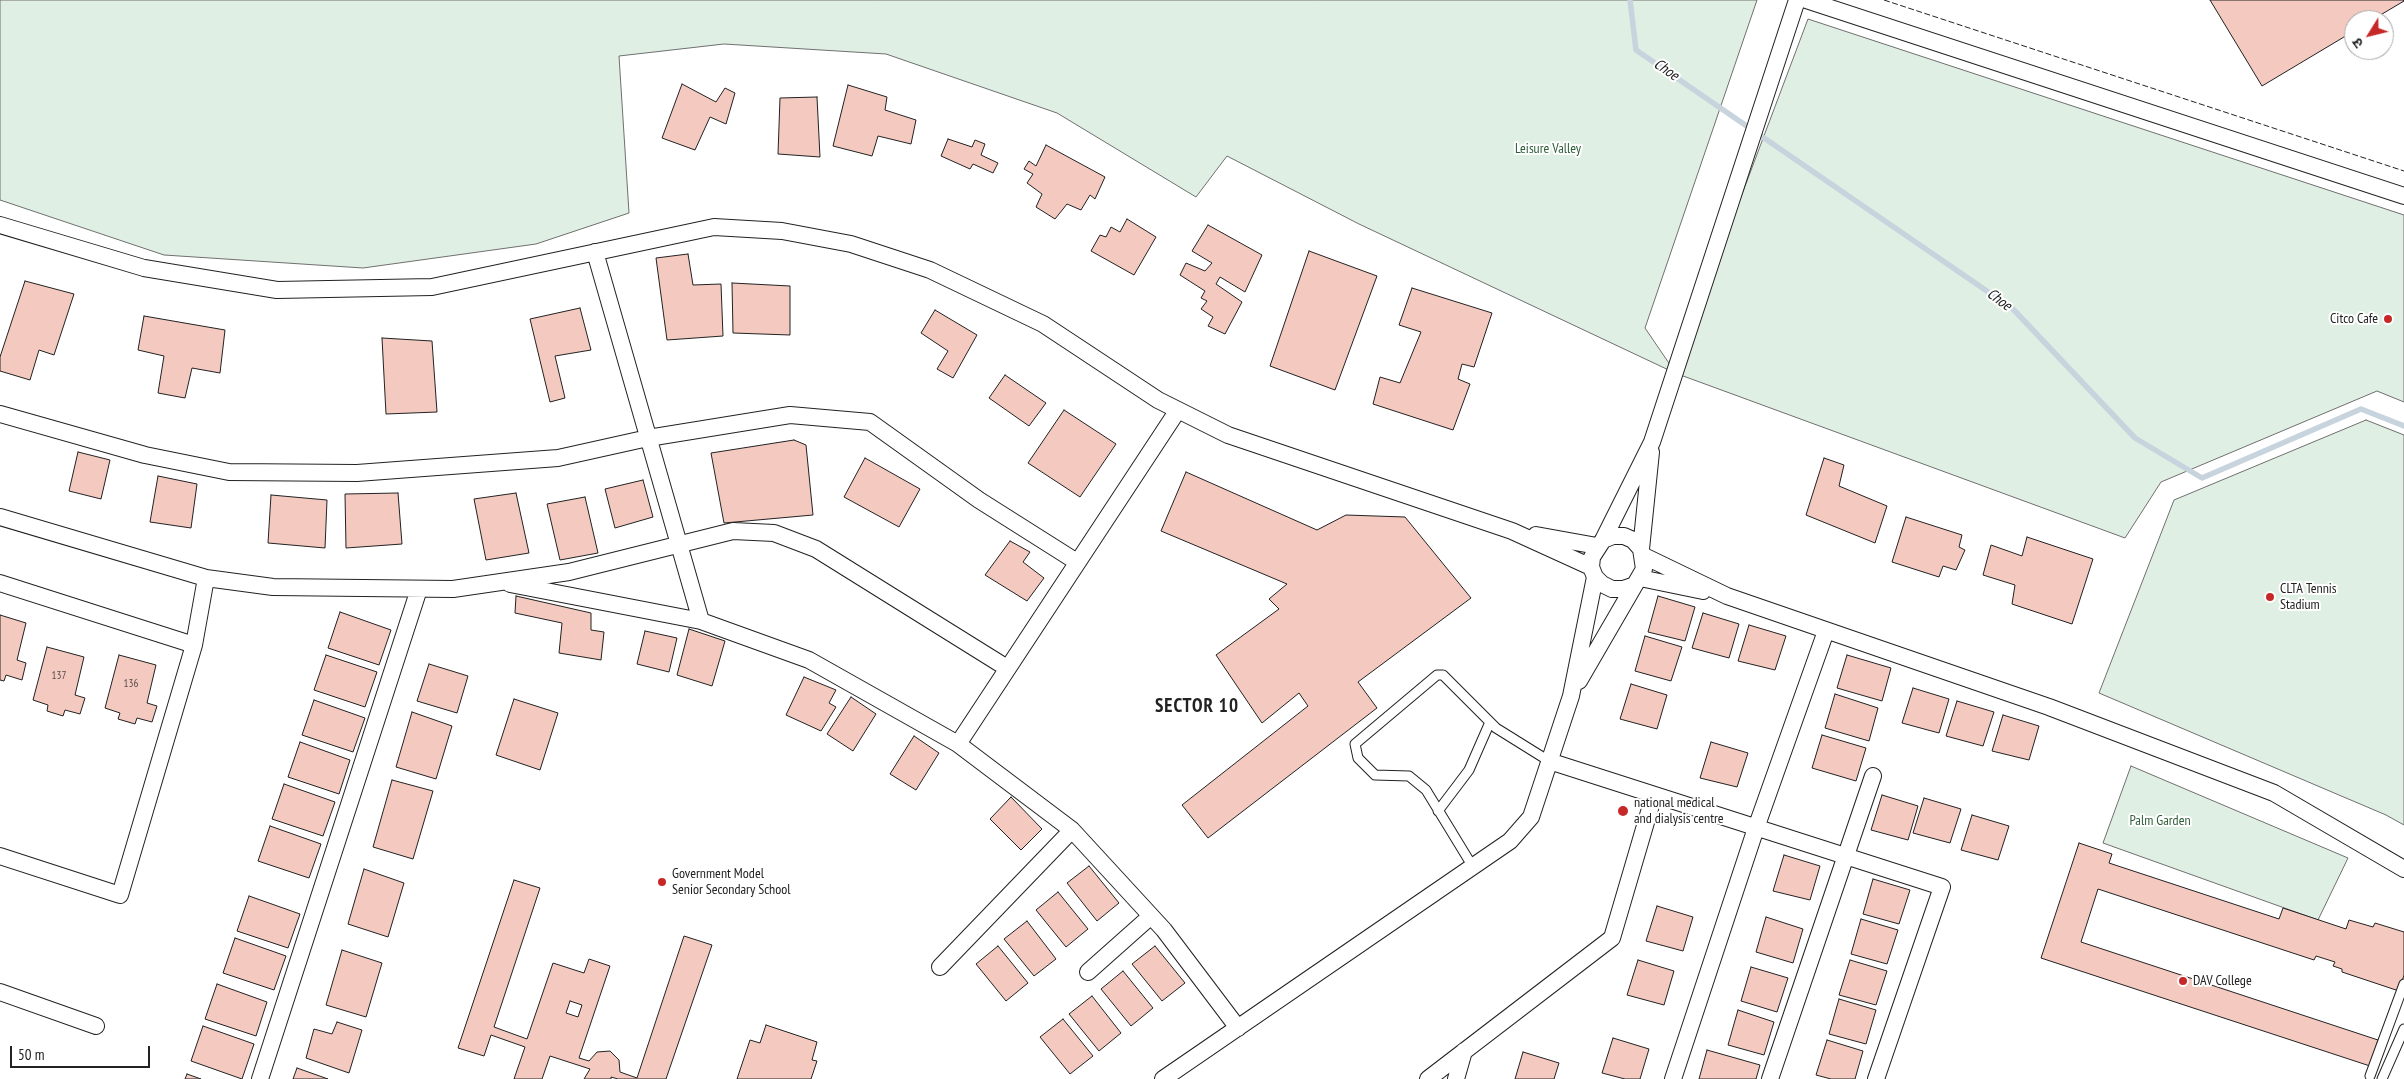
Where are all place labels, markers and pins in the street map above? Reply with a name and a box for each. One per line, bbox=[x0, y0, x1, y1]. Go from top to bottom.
place label: Citco Cafe bbox=[2330, 311, 2378, 327]
marker: Citco Cafe bbox=[2382, 313, 2394, 325]
place label: CLTA Tennis Stadium bbox=[2280, 581, 2337, 614]
marker: CLTA Tennis Stadium bbox=[2264, 591, 2276, 603]
place label: national medical and dialysis centre bbox=[1634, 795, 1724, 828]
marker: national medical and dialysis centre bbox=[1616, 804, 1630, 818]
place label: Government Model Senior Secondary School bbox=[672, 866, 791, 899]
marker: Government Model Senior Secondary School bbox=[656, 876, 668, 888]
place label: DAV College bbox=[2193, 973, 2252, 989]
marker: DAV College bbox=[2177, 975, 2189, 987]

